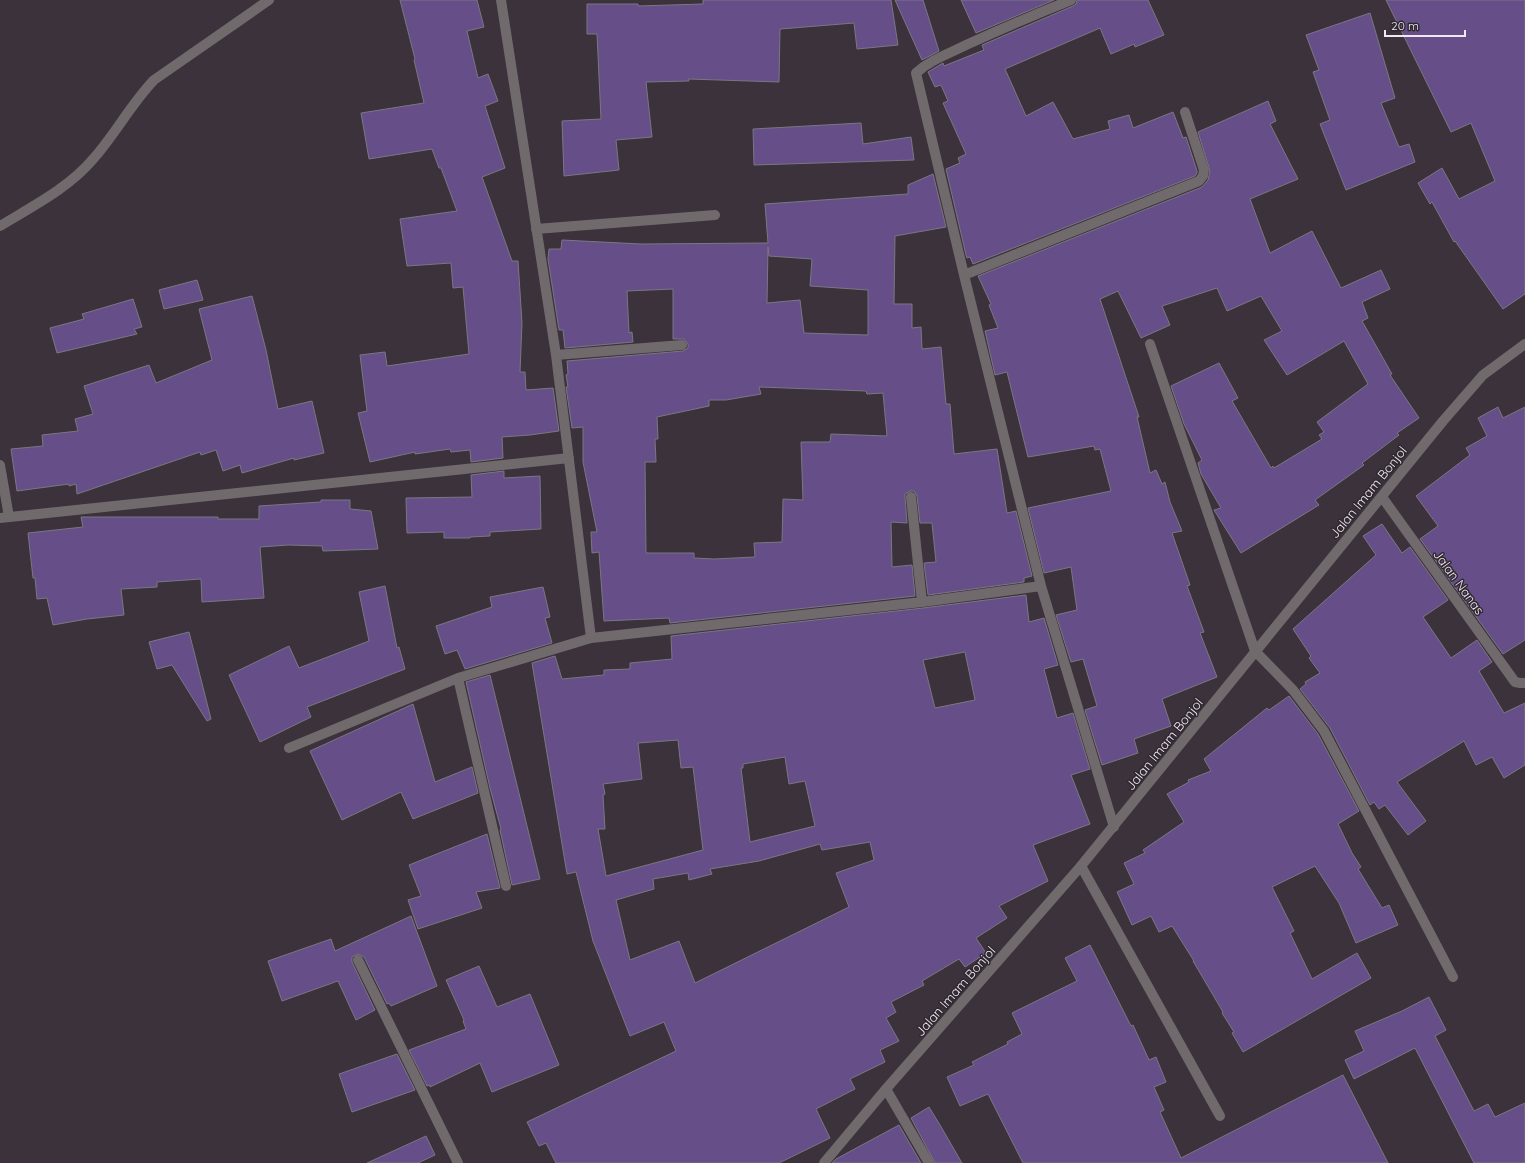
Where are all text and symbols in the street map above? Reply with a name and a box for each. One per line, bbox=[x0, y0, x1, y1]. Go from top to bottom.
scale bar bbox=[1385, 12, 1465, 38]
text: 20 m bbox=[1391, 18, 1419, 33]
street label: Jalan Imam Bonjol bbox=[1326, 443, 1410, 541]
street label: Jalan Nanas bbox=[1430, 547, 1488, 617]
street label: Jalan Imam Bonjol bbox=[1122, 695, 1206, 793]
street label: Jalan Imam Bonjol bbox=[912, 943, 998, 1039]

